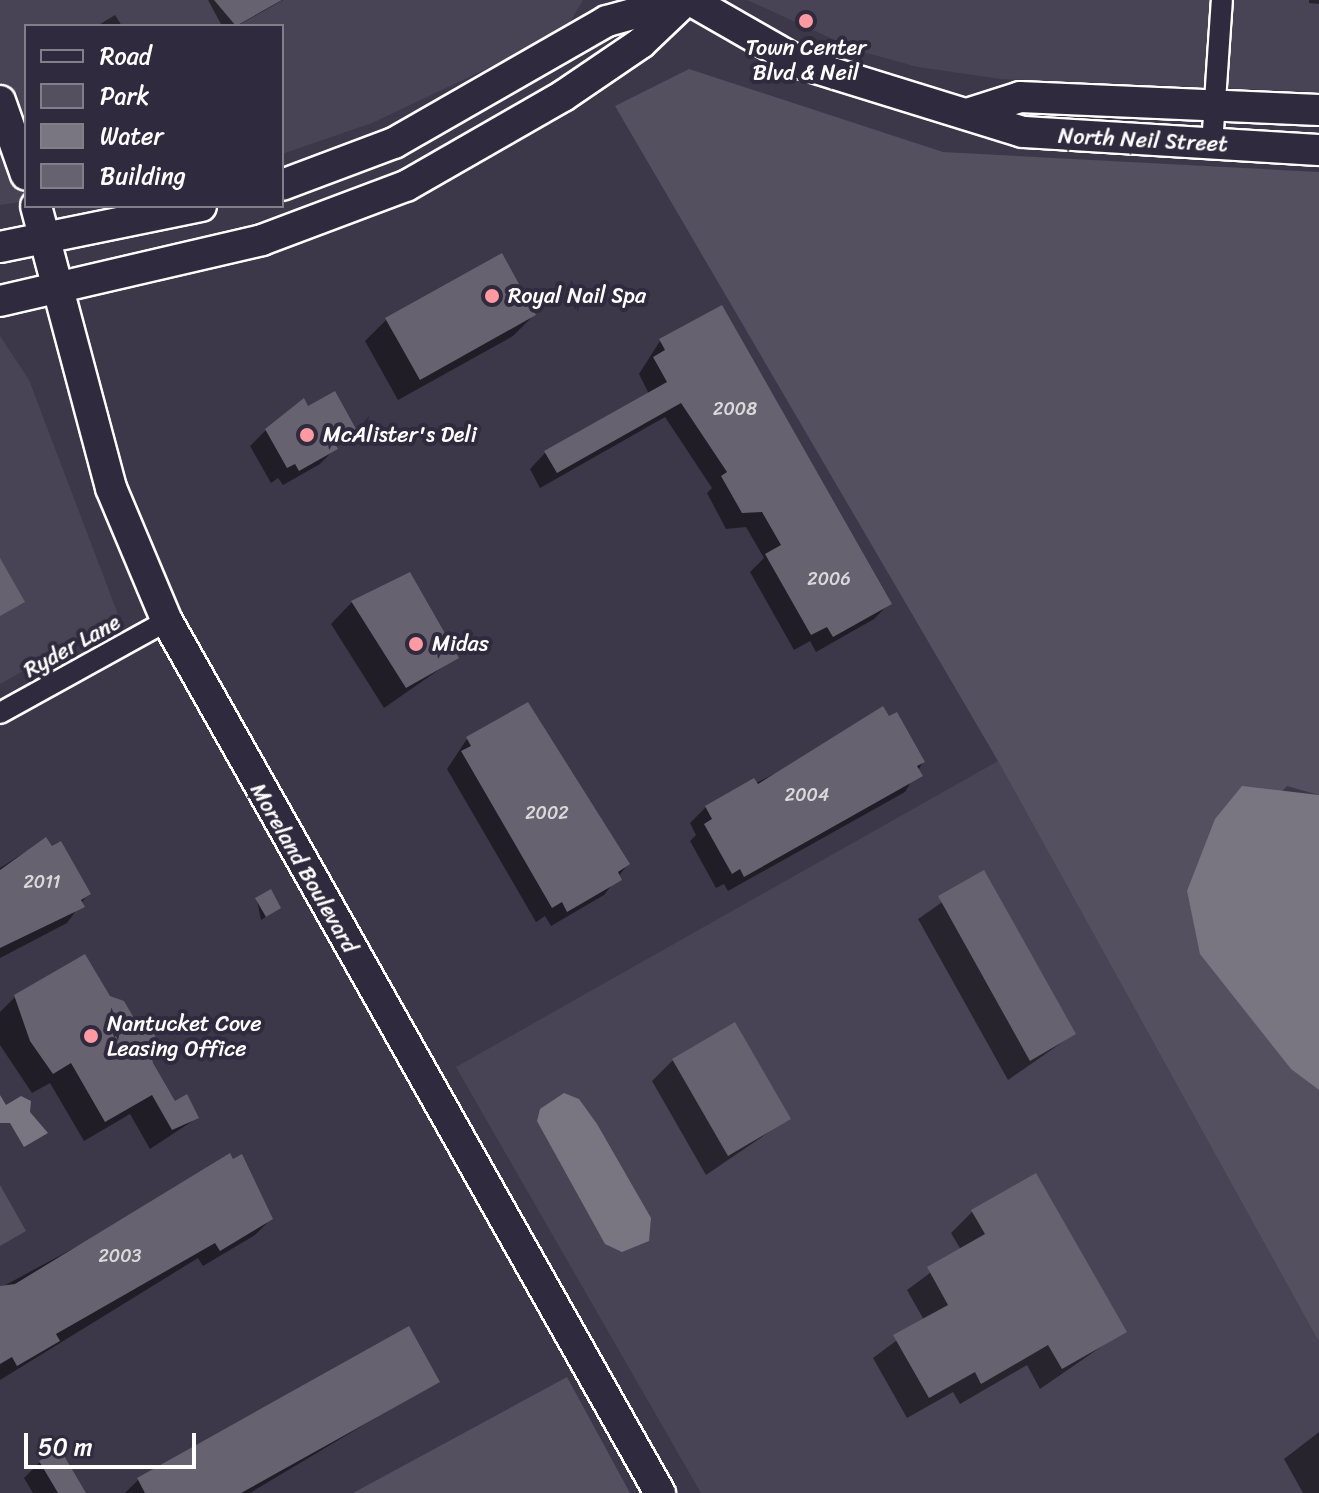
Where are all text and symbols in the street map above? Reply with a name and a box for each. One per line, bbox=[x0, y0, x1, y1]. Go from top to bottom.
marker: Town Center Blvd & Neil bbox=[797, 12, 815, 30]
legend bbox=[24, 24, 284, 208]
place label: Town Center Blvd & Neil bbox=[745, 34, 867, 86]
text: Road bbox=[100, 35, 151, 77]
text: Park bbox=[100, 75, 149, 117]
text: Water bbox=[100, 115, 163, 157]
street label: North Neil Street bbox=[1057, 122, 1229, 158]
text: Building bbox=[100, 155, 186, 197]
place label: Royal Nail Spa bbox=[508, 283, 648, 309]
marker: Royal Nail Spa bbox=[483, 287, 501, 305]
house number: 2008 bbox=[713, 398, 757, 420]
place label: McAlister's Deli bbox=[323, 422, 477, 448]
marker: McAlister's Deli bbox=[298, 426, 316, 444]
house number: 2006 bbox=[807, 568, 851, 590]
street label: Ryder Lane bbox=[19, 609, 125, 683]
place label: Midas bbox=[432, 631, 489, 657]
marker: Midas bbox=[407, 635, 425, 653]
street label: Moreland Boulevard bbox=[245, 778, 363, 958]
house number: 2004 bbox=[785, 784, 829, 806]
house number: 2002 bbox=[525, 802, 569, 824]
house number: 2011 bbox=[23, 871, 61, 893]
place label: Nantucket Cove Leasing Office bbox=[107, 1010, 262, 1062]
marker: Nantucket Cove Leasing Office bbox=[82, 1027, 100, 1045]
house number: 2003 bbox=[98, 1245, 142, 1267]
scale bar bbox=[28, 1417, 200, 1467]
text: 50 m bbox=[38, 1426, 93, 1468]

